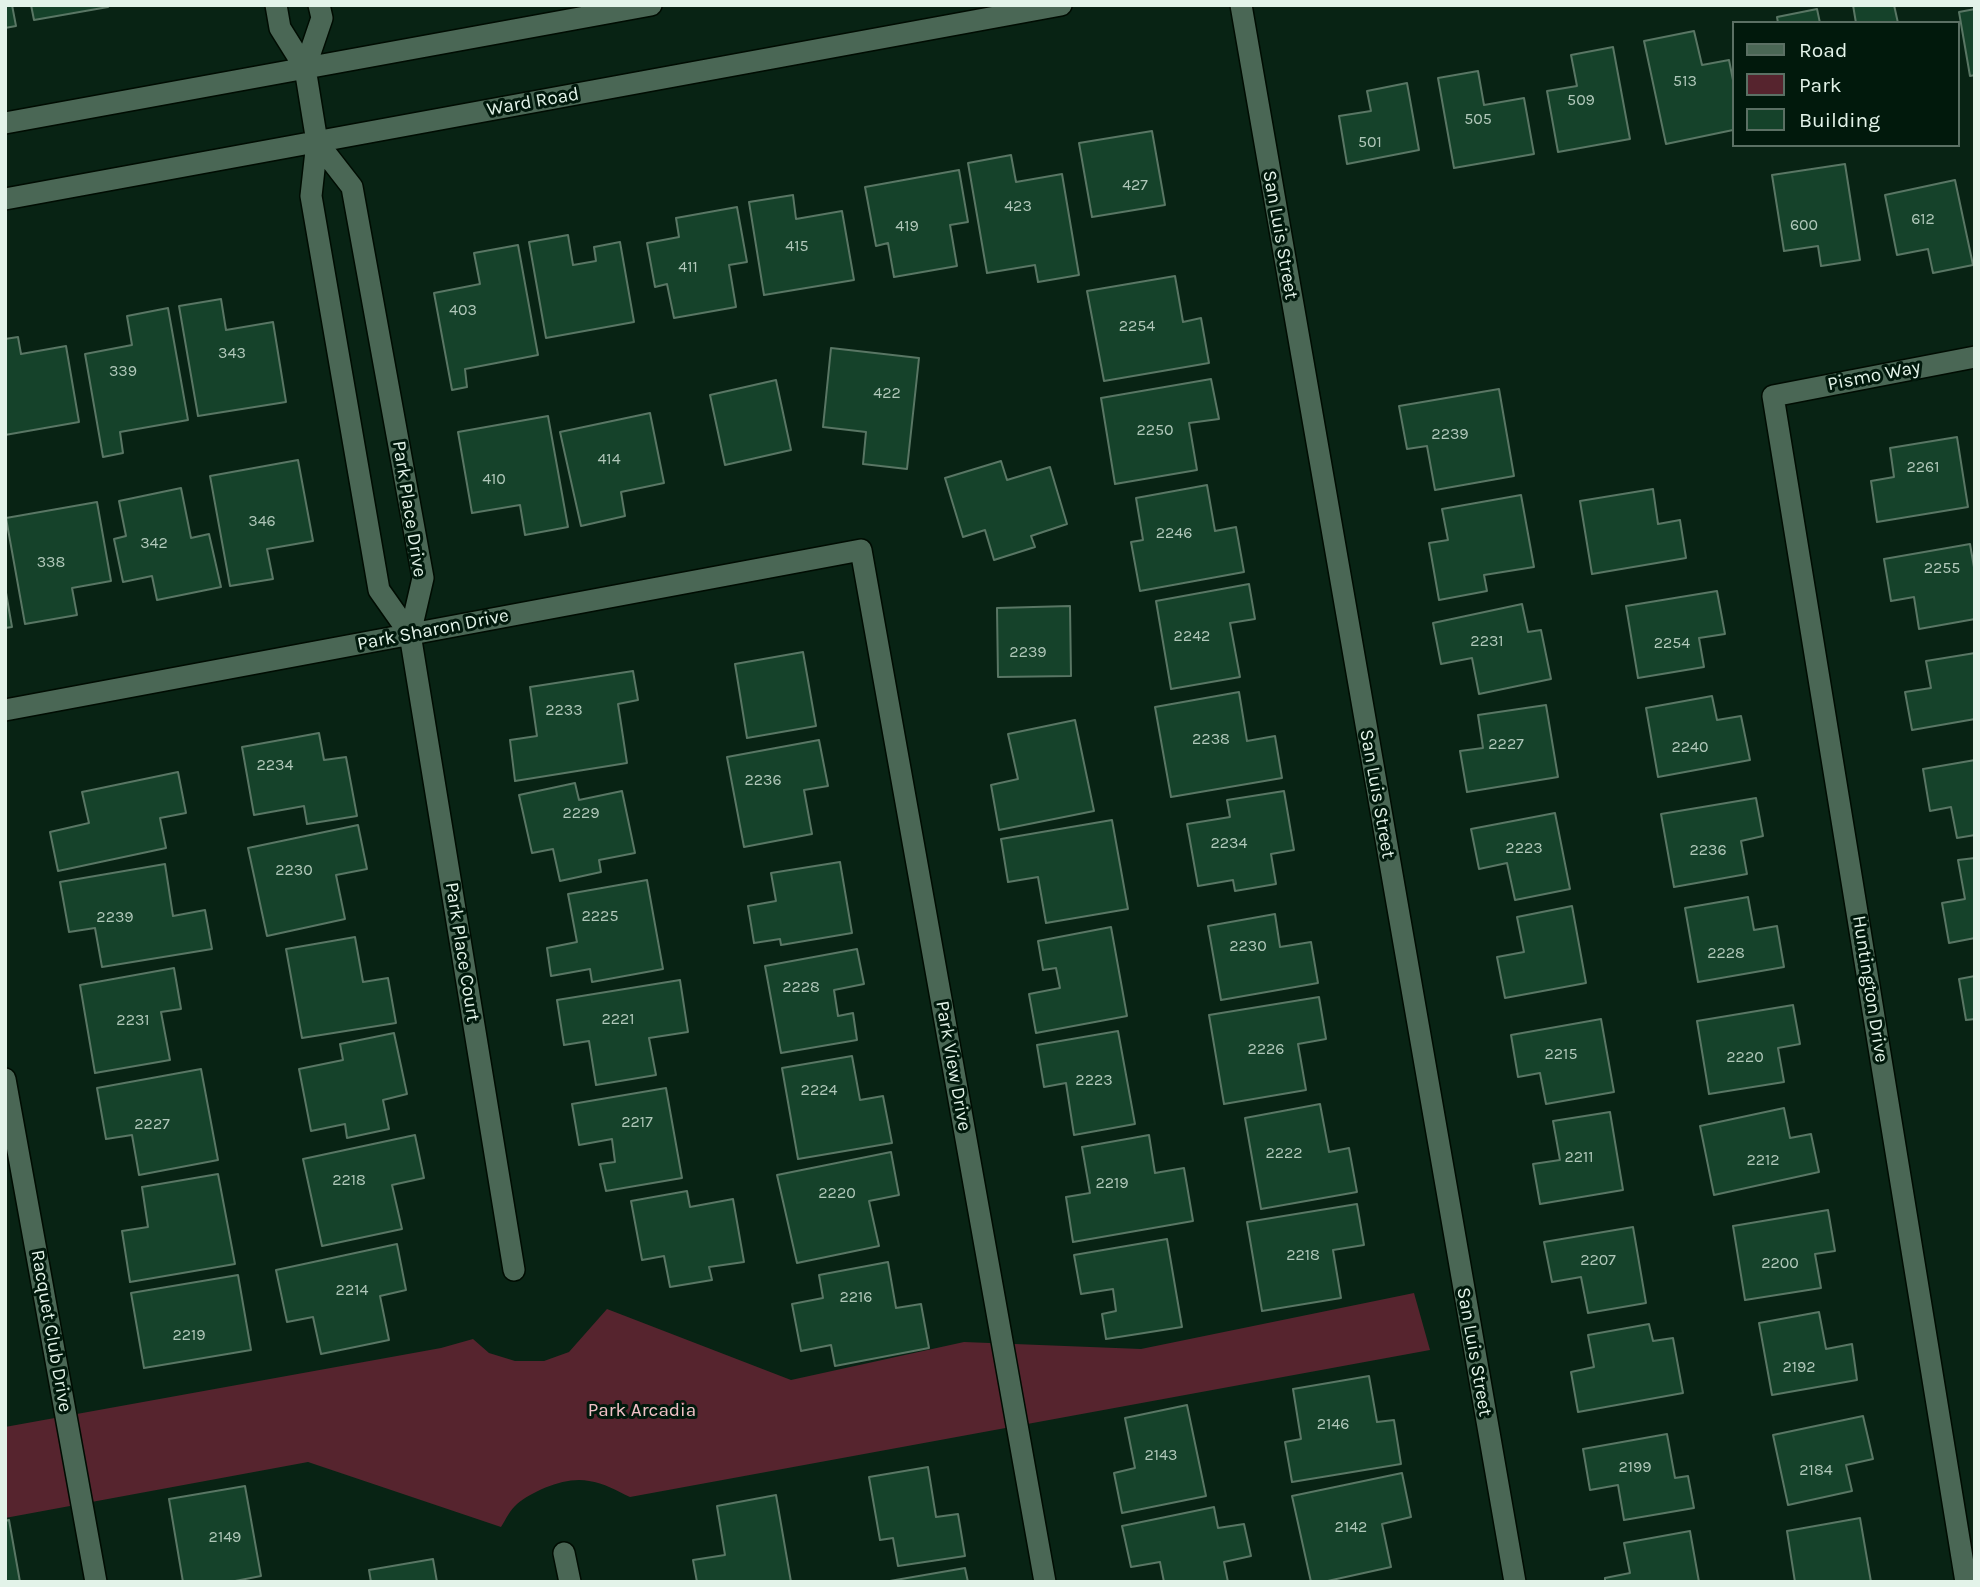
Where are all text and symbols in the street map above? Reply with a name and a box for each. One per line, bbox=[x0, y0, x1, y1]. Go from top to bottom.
legend bbox=[1731, 21, 1959, 147]
text: Road bbox=[1799, 38, 1847, 62]
house number: 513 bbox=[1673, 71, 1697, 91]
text: Park bbox=[1799, 73, 1842, 97]
street label: Ward Road bbox=[485, 83, 581, 121]
house number: 509 bbox=[1567, 90, 1595, 110]
text: Building bbox=[1799, 108, 1880, 132]
house number: 505 bbox=[1464, 109, 1492, 129]
house number: 501 bbox=[1358, 132, 1382, 152]
street label: San Luis Street bbox=[1257, 169, 1303, 301]
house number: 427 bbox=[1122, 175, 1148, 195]
house number: 423 bbox=[1004, 196, 1032, 216]
house number: 612 bbox=[1911, 209, 1935, 229]
house number: 600 bbox=[1790, 215, 1818, 235]
house number: 419 bbox=[895, 216, 919, 236]
house number: 415 bbox=[785, 236, 809, 256]
house number: 411 bbox=[678, 257, 698, 277]
house number: 403 bbox=[449, 300, 477, 320]
house number: 2254 bbox=[1119, 316, 1155, 336]
house number: 343 bbox=[218, 343, 246, 363]
street label: Pismo Way bbox=[1825, 356, 1923, 396]
house number: 339 bbox=[109, 361, 137, 381]
house number: 422 bbox=[873, 383, 901, 403]
house number: 2250 bbox=[1136, 420, 1174, 440]
house number: 2239 bbox=[1431, 424, 1469, 444]
street label: Park Place Drive bbox=[387, 439, 431, 579]
house number: 414 bbox=[597, 449, 621, 469]
house number: 2261 bbox=[1907, 457, 1939, 477]
house number: 410 bbox=[482, 469, 506, 489]
house number: 346 bbox=[248, 511, 276, 531]
house number: 2246 bbox=[1156, 523, 1192, 543]
house number: 342 bbox=[140, 533, 168, 553]
house number: 338 bbox=[37, 552, 65, 572]
house number: 2255 bbox=[1924, 558, 1960, 578]
street label: Park Sharon Drive bbox=[355, 604, 511, 656]
house number: 2242 bbox=[1174, 626, 1210, 646]
house number: 2231 bbox=[1470, 631, 1504, 651]
house number: 2254 bbox=[1654, 633, 1690, 653]
house number: 2239 bbox=[1009, 642, 1047, 662]
house number: 2233 bbox=[545, 700, 583, 720]
street label: San Luis Street bbox=[1354, 728, 1400, 860]
house number: 2238 bbox=[1192, 729, 1230, 749]
house number: 2227 bbox=[1488, 734, 1524, 754]
house number: 2240 bbox=[1672, 737, 1708, 757]
house number: 2234 bbox=[257, 755, 293, 775]
house number: 2236 bbox=[744, 770, 782, 790]
house number: 2229 bbox=[562, 803, 600, 823]
house number: 2234 bbox=[1211, 833, 1247, 853]
house number: 2223 bbox=[1505, 838, 1543, 858]
house number: 2236 bbox=[1689, 840, 1727, 860]
house number: 2230 bbox=[275, 860, 313, 880]
street label: Park Place Court bbox=[440, 881, 484, 1023]
house number: 2225 bbox=[582, 906, 618, 926]
house number: 2239 bbox=[96, 907, 134, 927]
street label: Huntington Drive bbox=[1847, 914, 1893, 1064]
house number: 2230 bbox=[1229, 936, 1267, 956]
house number: 2228 bbox=[1707, 943, 1745, 963]
house number: 2228 bbox=[782, 977, 820, 997]
street label: Park View Drive bbox=[930, 999, 976, 1133]
house number: 2221 bbox=[601, 1009, 635, 1029]
house number: 2231 bbox=[116, 1010, 150, 1030]
house number: 2226 bbox=[1248, 1039, 1284, 1059]
house number: 2215 bbox=[1545, 1044, 1577, 1064]
house number: 2220 bbox=[1726, 1047, 1764, 1067]
house number: 2223 bbox=[1075, 1070, 1113, 1090]
house number: 2224 bbox=[801, 1080, 837, 1100]
house number: 2217 bbox=[621, 1112, 653, 1132]
house number: 2227 bbox=[134, 1114, 170, 1134]
house number: 2222 bbox=[1265, 1143, 1303, 1163]
house number: 2211 bbox=[1564, 1147, 1594, 1167]
house number: 2212 bbox=[1746, 1150, 1780, 1170]
house number: 2218 bbox=[332, 1170, 366, 1190]
house number: 2219 bbox=[1095, 1173, 1129, 1193]
house number: 2220 bbox=[818, 1183, 856, 1203]
house number: 2218 bbox=[1286, 1245, 1320, 1265]
street label: Racquet Club Drive bbox=[25, 1248, 77, 1414]
house number: 2207 bbox=[1580, 1250, 1616, 1270]
house number: 2200 bbox=[1761, 1253, 1799, 1273]
house number: 2214 bbox=[336, 1280, 368, 1300]
street label: San Luis Street bbox=[1451, 1286, 1497, 1418]
house number: 2216 bbox=[840, 1287, 872, 1307]
house number: 2219 bbox=[172, 1325, 206, 1345]
house number: 2192 bbox=[1782, 1357, 1816, 1377]
park label: Park Arcadia bbox=[588, 1400, 696, 1422]
house number: 2146 bbox=[1317, 1414, 1349, 1434]
house number: 2143 bbox=[1145, 1445, 1177, 1465]
house number: 2199 bbox=[1618, 1457, 1652, 1477]
house number: 2184 bbox=[1799, 1460, 1833, 1480]
house number: 2142 bbox=[1335, 1517, 1367, 1537]
house number: 2149 bbox=[209, 1527, 241, 1547]

